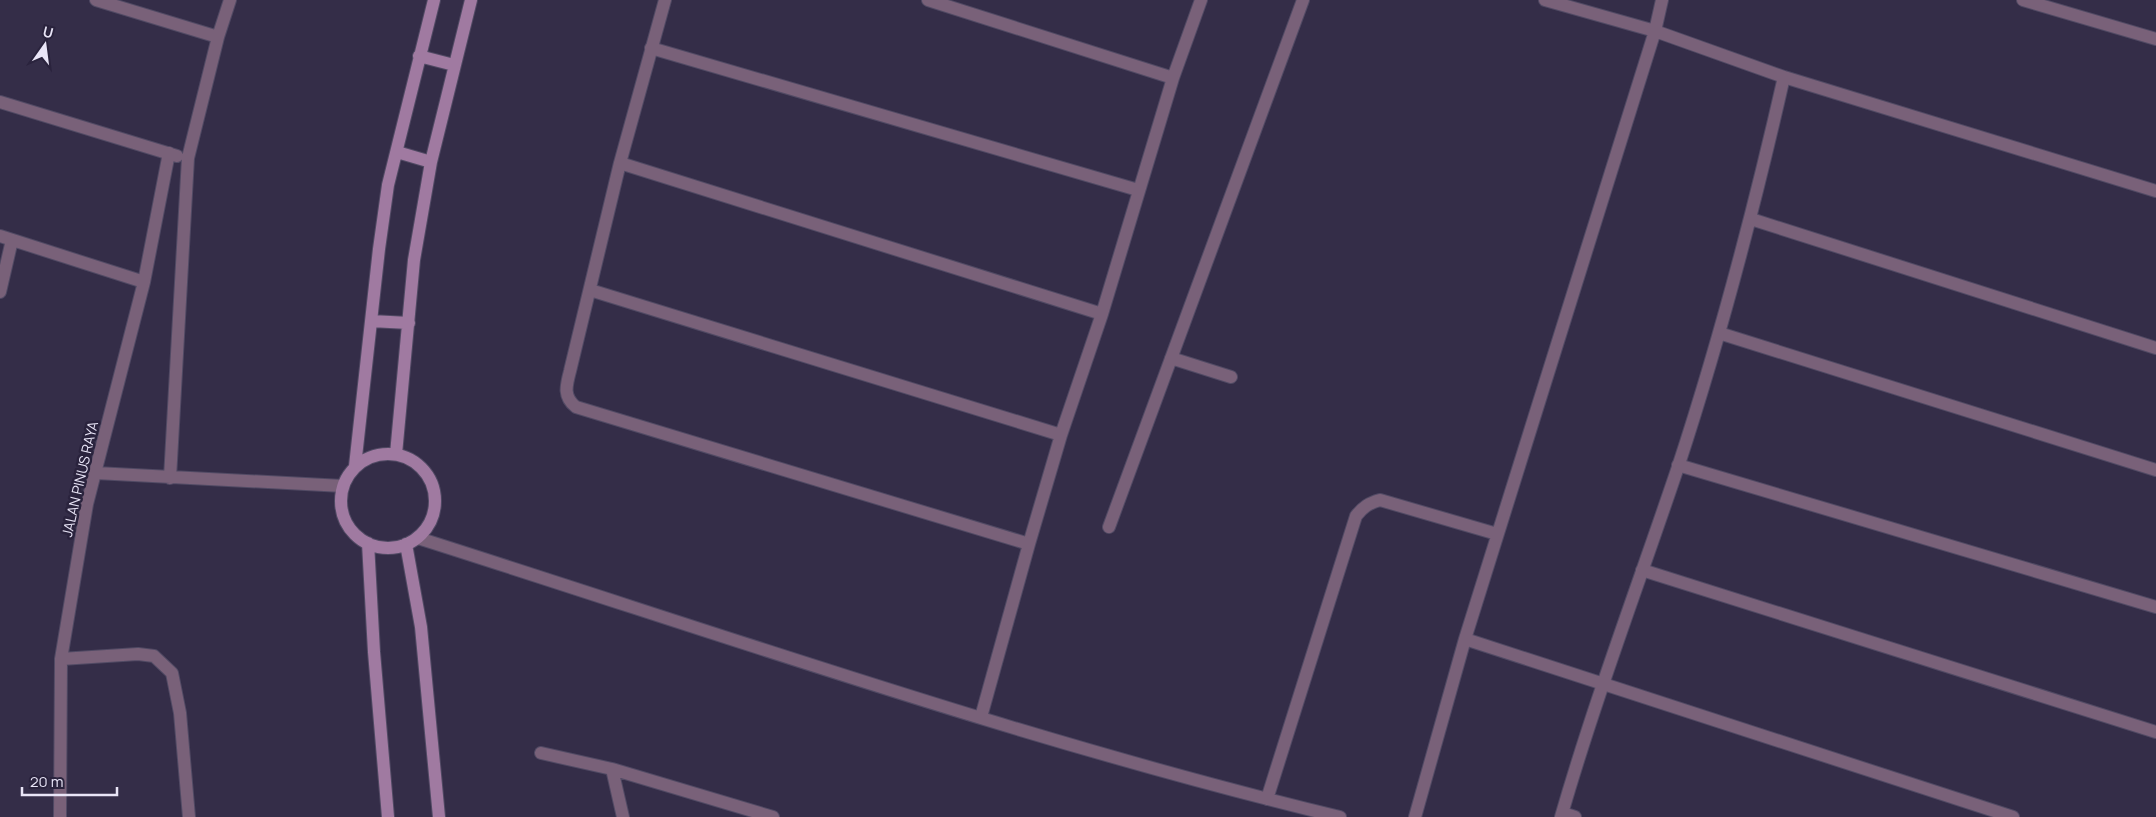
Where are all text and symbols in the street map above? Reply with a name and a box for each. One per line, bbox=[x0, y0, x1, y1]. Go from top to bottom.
north arrow bbox=[20, 20, 70, 70]
text: U bbox=[41, 21, 55, 42]
street label: JALAN PINUS RAYA bbox=[57, 419, 102, 539]
scale bar bbox=[22, 764, 118, 796]
text: 20 m bbox=[30, 771, 63, 792]

